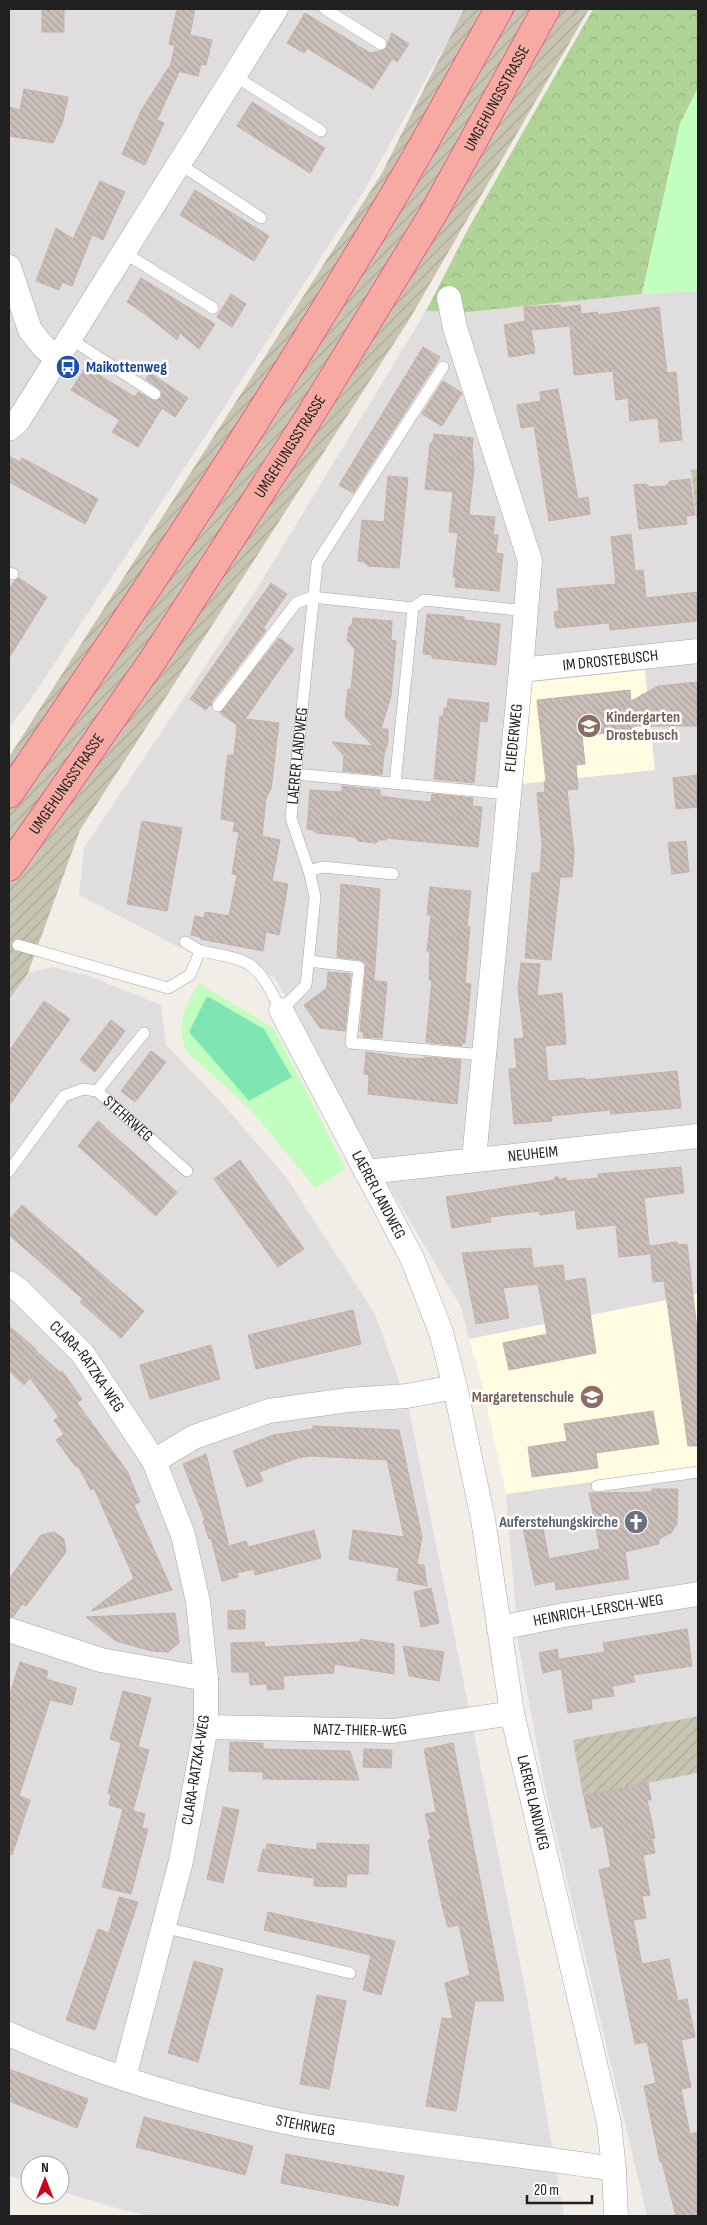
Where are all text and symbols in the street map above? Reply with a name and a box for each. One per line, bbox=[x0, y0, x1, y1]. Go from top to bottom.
street label: UMGEHUNGSSTRASSE bbox=[460, 42, 534, 155]
bus stop icon: Maikottenweg bbox=[55, 354, 81, 380]
place label: Maikottenweg bbox=[86, 358, 167, 377]
street label: UMGEHUNGSSTRASSE bbox=[250, 391, 330, 501]
street label: IM DROSTEBUSCH bbox=[562, 646, 659, 675]
street label: FLIEDERWEG bbox=[501, 703, 527, 773]
street label: LAERER LANDWEG bbox=[283, 706, 312, 805]
place label: Kindergarten Drostebusch bbox=[606, 708, 680, 745]
school or university icon: Kindergarten Drostebusch bbox=[576, 713, 602, 739]
street label: UMGEHUNGSSTRASSE bbox=[25, 730, 108, 838]
street label: STEHRWEG bbox=[99, 1092, 157, 1146]
street label: NEUHEIM bbox=[507, 1142, 559, 1166]
street label: LAERER LANDWEG bbox=[348, 1147, 410, 1242]
street label: CLARA-RATZKA-WEG bbox=[46, 1317, 128, 1416]
school or university icon: Margaretenschule bbox=[579, 1384, 605, 1410]
place label: Margaretenschule bbox=[472, 1388, 574, 1407]
church icon: Auferstehungskirche bbox=[623, 1509, 649, 1535]
place label: Auferstehungskirche bbox=[498, 1513, 618, 1532]
street label: HEINRICH-LERSCH-WEG bbox=[532, 1590, 665, 1630]
street label: CLARA-RATZKA-WEG bbox=[178, 1714, 214, 1826]
street label: NATZ-THIER-WEG bbox=[313, 1720, 408, 1740]
street label: LAERER LANDWEG bbox=[513, 1753, 554, 1852]
street label: STEHRWEG bbox=[274, 2111, 337, 2140]
north arrow bbox=[20, 2155, 70, 2205]
text: N bbox=[41, 2159, 49, 2176]
scale bar bbox=[527, 2172, 592, 2204]
text: 20 m bbox=[534, 2181, 559, 2200]

